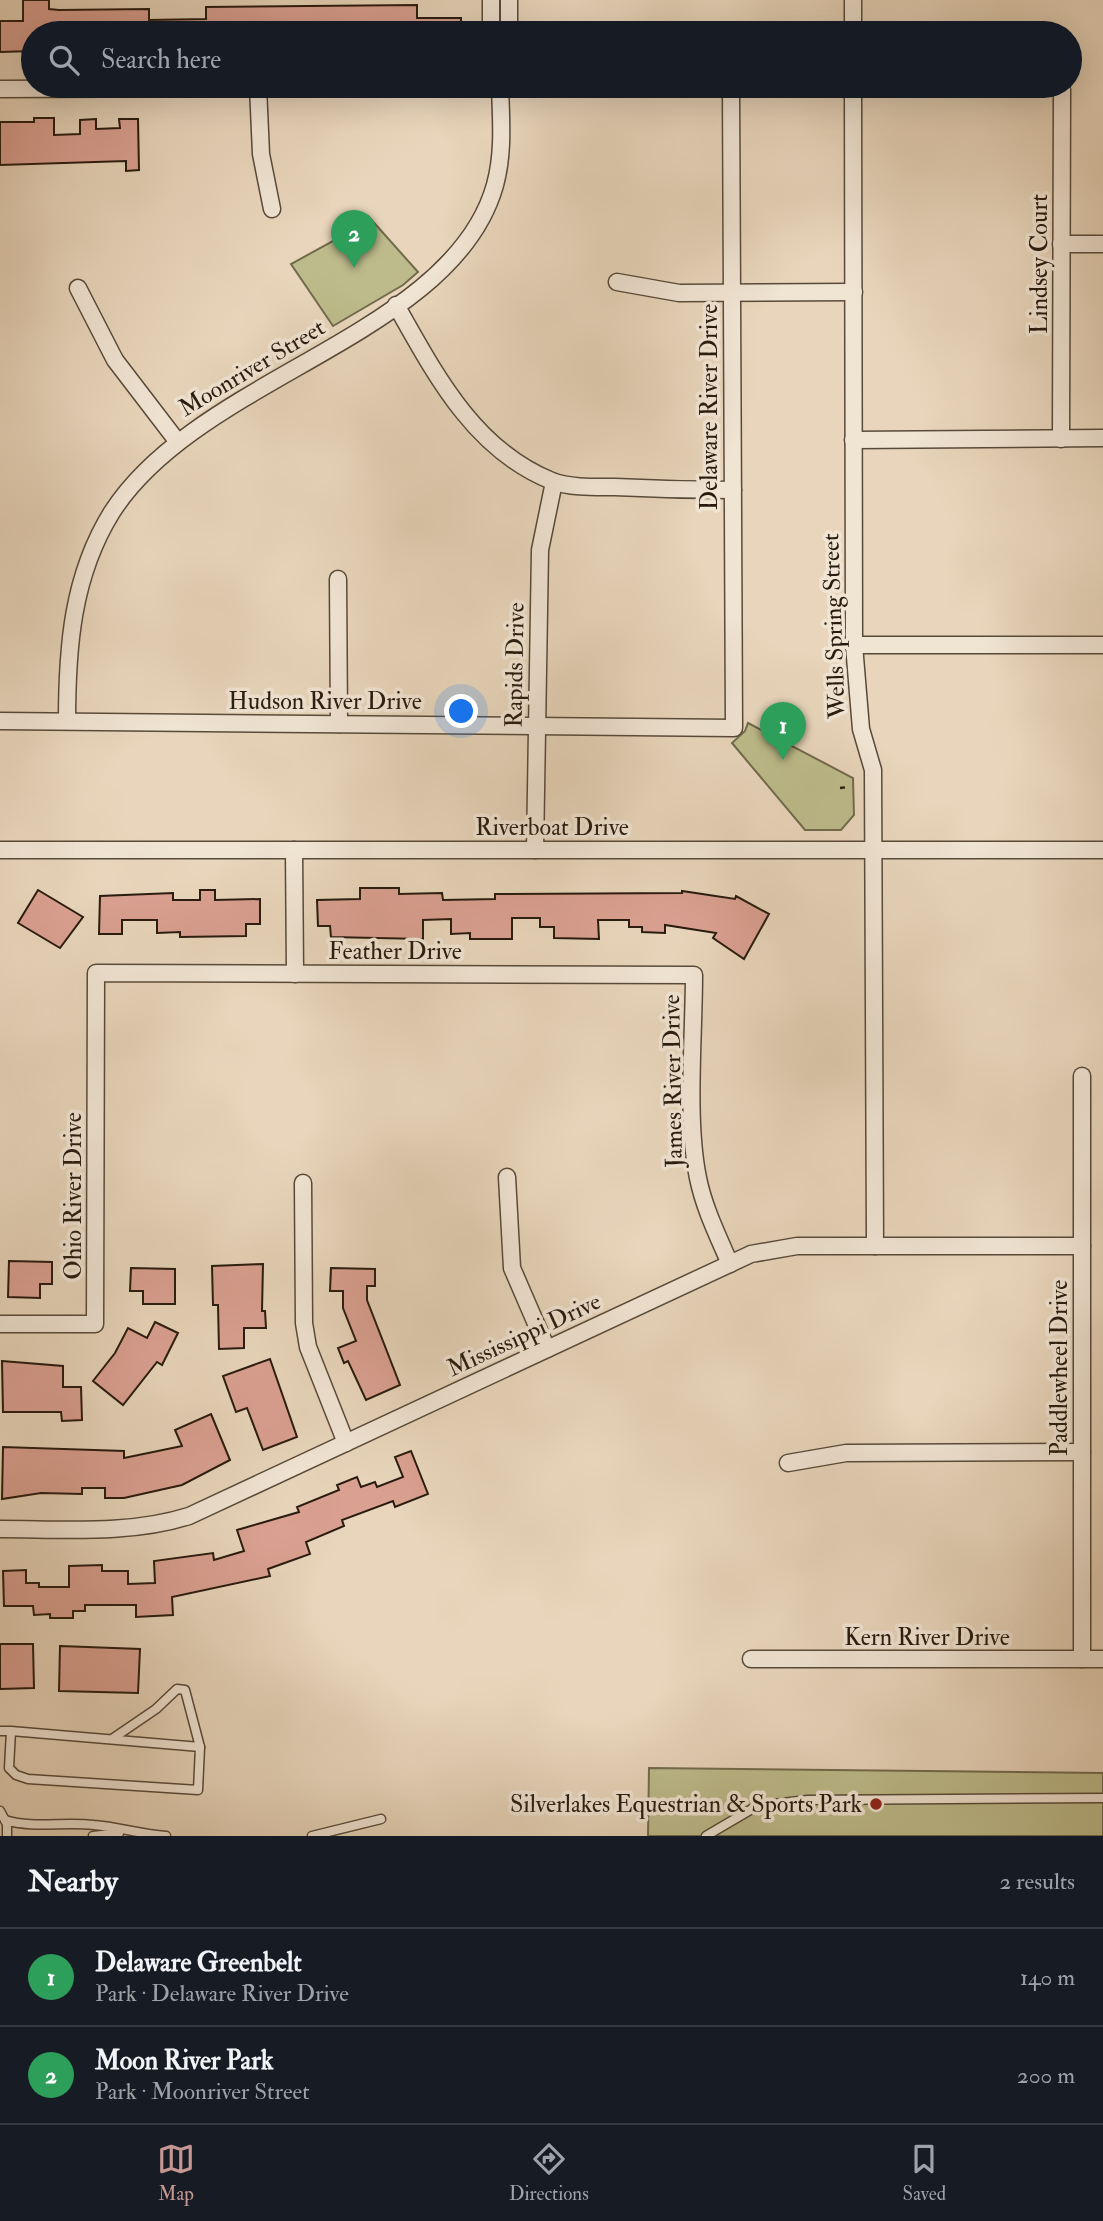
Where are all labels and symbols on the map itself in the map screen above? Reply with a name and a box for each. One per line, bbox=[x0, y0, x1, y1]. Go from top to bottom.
street label: Lindsey Court bbox=[1024, 194, 1055, 334]
pin: 2 bbox=[331, 210, 377, 268]
street label: Delaware River Drive bbox=[694, 304, 725, 510]
street label: Moonriver Street bbox=[173, 312, 331, 424]
street label: Wells Spring Street bbox=[815, 532, 853, 720]
street label: Rapids Drive bbox=[498, 602, 532, 728]
street label: Hudson River Drive bbox=[228, 686, 422, 717]
your location bbox=[444, 694, 478, 728]
pin: 1 bbox=[760, 702, 806, 760]
street label: Riverboat Drive bbox=[475, 812, 629, 843]
street label: Feather Drive bbox=[328, 936, 462, 967]
street label: James River Drive bbox=[656, 994, 690, 1169]
street label: Ohio River Drive bbox=[58, 1112, 89, 1280]
street label: Paddlewheel Drive bbox=[1044, 1280, 1075, 1456]
street label: Mississippi Drive bbox=[442, 1286, 606, 1384]
street label: Kern River Drive bbox=[844, 1622, 1010, 1653]
place label: Silverlakes Equestrian & Sports Park bbox=[510, 1789, 863, 1820]
marker: Silverlakes Equestrian & Sports Park bbox=[868, 1796, 884, 1812]

